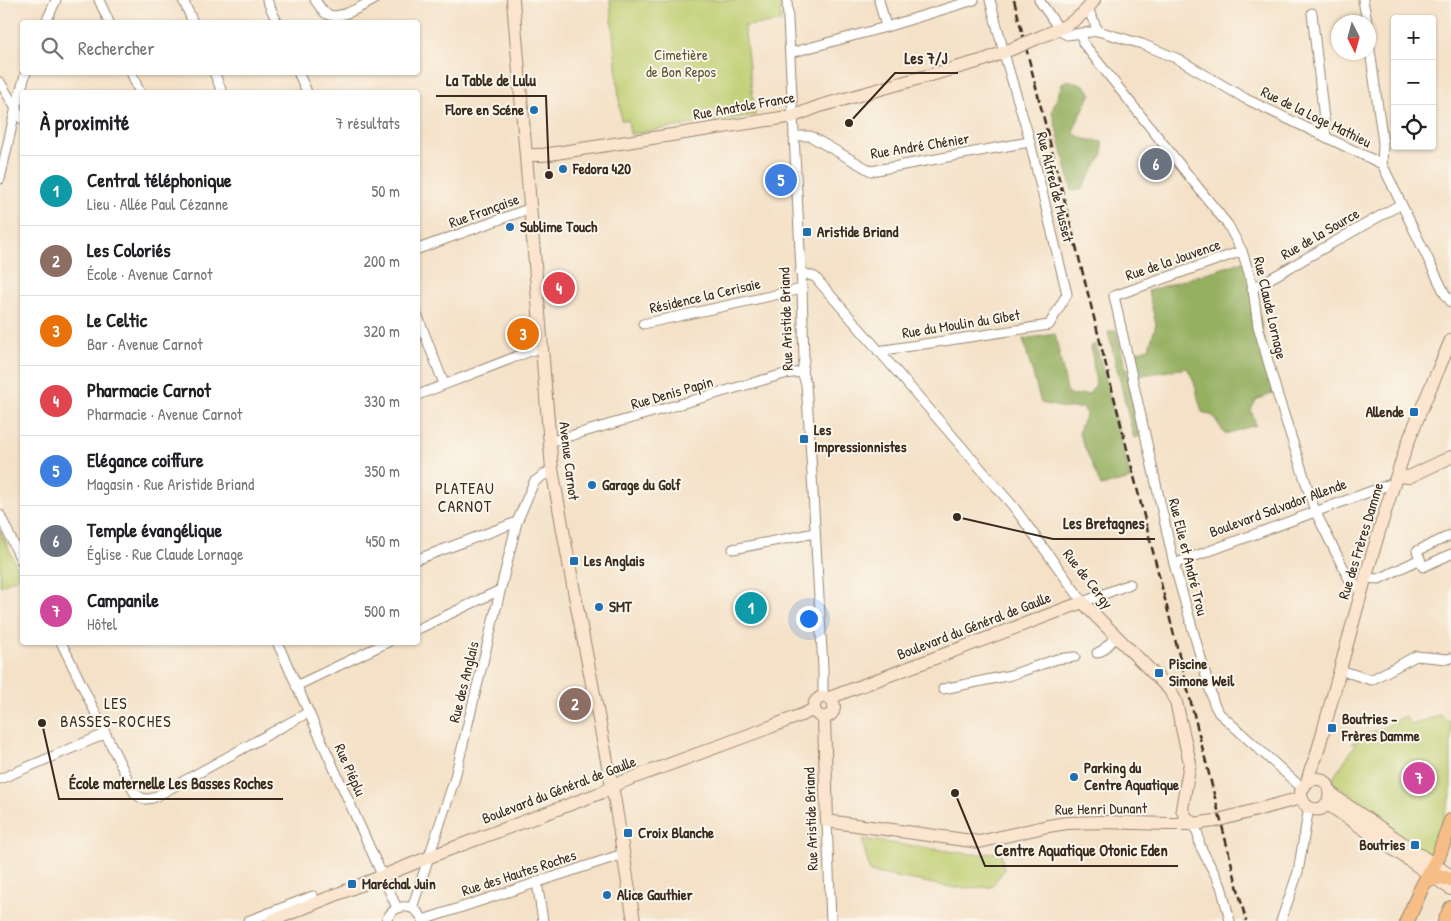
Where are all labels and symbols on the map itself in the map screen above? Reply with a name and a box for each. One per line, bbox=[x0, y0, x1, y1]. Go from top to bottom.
north arrow bbox=[1331, 15, 1376, 60]
callout: Les 7/J bbox=[895, 42, 958, 73]
park label: Cimetière de Bon Repos bbox=[646, 44, 716, 82]
text: Les 7/J bbox=[905, 47, 947, 69]
callout: La Table de Lulu bbox=[436, 65, 546, 96]
text: La Table de Lulu bbox=[446, 69, 537, 91]
street label: Rue de la Loge Mathieu bbox=[1258, 81, 1375, 152]
street label: Rue Anatole France bbox=[692, 86, 796, 125]
place label: Flore en Scéne bbox=[445, 99, 524, 120]
marker: Flore en Scéne bbox=[528, 104, 540, 116]
street label: Rue André Chénier bbox=[869, 127, 971, 164]
street label: Rue Alfred de Musset bbox=[1032, 130, 1080, 245]
pin: 6 bbox=[1140, 145, 1172, 183]
place label: Fedora 420 bbox=[572, 158, 631, 179]
pin: 5 bbox=[765, 161, 797, 199]
marker: Fedora 420 bbox=[557, 163, 569, 175]
street label: Rue Française bbox=[446, 188, 522, 233]
street label: Rue de la Source bbox=[1277, 203, 1363, 264]
place label: Sublime Touch bbox=[520, 216, 598, 237]
marker: Sublime Touch bbox=[504, 221, 516, 233]
place label: Aristide Briand bbox=[817, 221, 898, 242]
marker: Aristide Briand bbox=[801, 226, 813, 238]
street label: Rue de la Jouvence bbox=[1123, 233, 1223, 286]
street label: Rue Claude Lornage bbox=[1249, 255, 1292, 361]
street label: Rue Aristide Briand bbox=[773, 267, 798, 371]
pin: 4 bbox=[543, 269, 575, 307]
street label: Résidence la Cerisaie bbox=[647, 273, 763, 318]
street label: Rue du Moulin du Gibet bbox=[900, 304, 1022, 343]
pin: 3 bbox=[507, 315, 539, 353]
street label: Rue Denis Papin bbox=[628, 371, 716, 414]
place label: Allende bbox=[1366, 401, 1404, 422]
marker: Allende bbox=[1408, 406, 1420, 418]
place label: Les Impressionnistes bbox=[814, 419, 907, 458]
street label: Avenue Carnot bbox=[554, 420, 585, 502]
marker: Les Impressionnistes bbox=[798, 433, 810, 445]
street label: Boulevard Salvador Allende bbox=[1206, 473, 1349, 542]
place label: Garage du Golf bbox=[602, 474, 681, 496]
district label: PLATEAU CARNOT bbox=[435, 477, 495, 517]
marker: Garage du Golf bbox=[586, 479, 598, 491]
street label: Rue des Frères Damme bbox=[1333, 480, 1388, 602]
street label: Rue Elie et André Trou bbox=[1164, 496, 1213, 618]
callout: Les Bretagnes bbox=[1053, 508, 1155, 539]
text: Les Bretagnes bbox=[1063, 512, 1146, 535]
street label: Rue de Cergy bbox=[1058, 544, 1118, 613]
place label: Les Anglais bbox=[584, 550, 645, 572]
marker: Les Anglais bbox=[568, 555, 580, 567]
street label: Boulevard du Général de Gaulle bbox=[894, 586, 1054, 665]
pin: 1 bbox=[735, 589, 767, 627]
place label: SMT bbox=[609, 596, 633, 617]
marker: SMT bbox=[593, 601, 605, 613]
your location bbox=[796, 606, 822, 632]
street label: Rue des Anglais bbox=[443, 639, 484, 725]
place label: Piscine Simone Weil bbox=[1169, 653, 1235, 691]
marker: Piscine Simone Weil bbox=[1153, 667, 1165, 679]
pin: 2 bbox=[559, 685, 591, 723]
district label: LES BASSES-ROCHES bbox=[60, 692, 172, 732]
place label: Boutries - Frères Damme bbox=[1341, 708, 1420, 746]
marker: Boutries - Frères Damme bbox=[1326, 722, 1338, 734]
street label: Rue Piéplu bbox=[330, 740, 371, 799]
street label: Boulevard du Général de Gaulle bbox=[479, 750, 639, 829]
place label: Parking du Centre Aquatique bbox=[1084, 757, 1179, 796]
pin: 7 bbox=[1403, 759, 1435, 797]
street label: Rue Aristide Briand bbox=[798, 767, 823, 871]
callout: École maternelle Les Basses Roches bbox=[59, 768, 283, 799]
marker: Parking du Centre Aquatique bbox=[1068, 771, 1080, 783]
text: École maternelle Les Basses Roches bbox=[69, 772, 274, 794]
street label: Rue Henri Dunant bbox=[1055, 797, 1148, 820]
place label: Croix Blanche bbox=[638, 822, 714, 843]
marker: Croix Blanche bbox=[622, 827, 634, 839]
place label: Boutries bbox=[1359, 834, 1405, 855]
callout: Centre Aquatique Otonic Eden bbox=[985, 835, 1178, 866]
text: Centre Aquatique Otonic Eden bbox=[994, 839, 1168, 862]
marker: Boutries bbox=[1409, 839, 1421, 851]
street label: Rue des Hautes Roches bbox=[459, 844, 579, 901]
place label: Maréchal Juin bbox=[362, 873, 436, 894]
marker: Maréchal Juin bbox=[346, 878, 358, 890]
place label: Alice Gauthier bbox=[617, 884, 693, 905]
marker: Alice Gauthier bbox=[601, 889, 613, 901]

